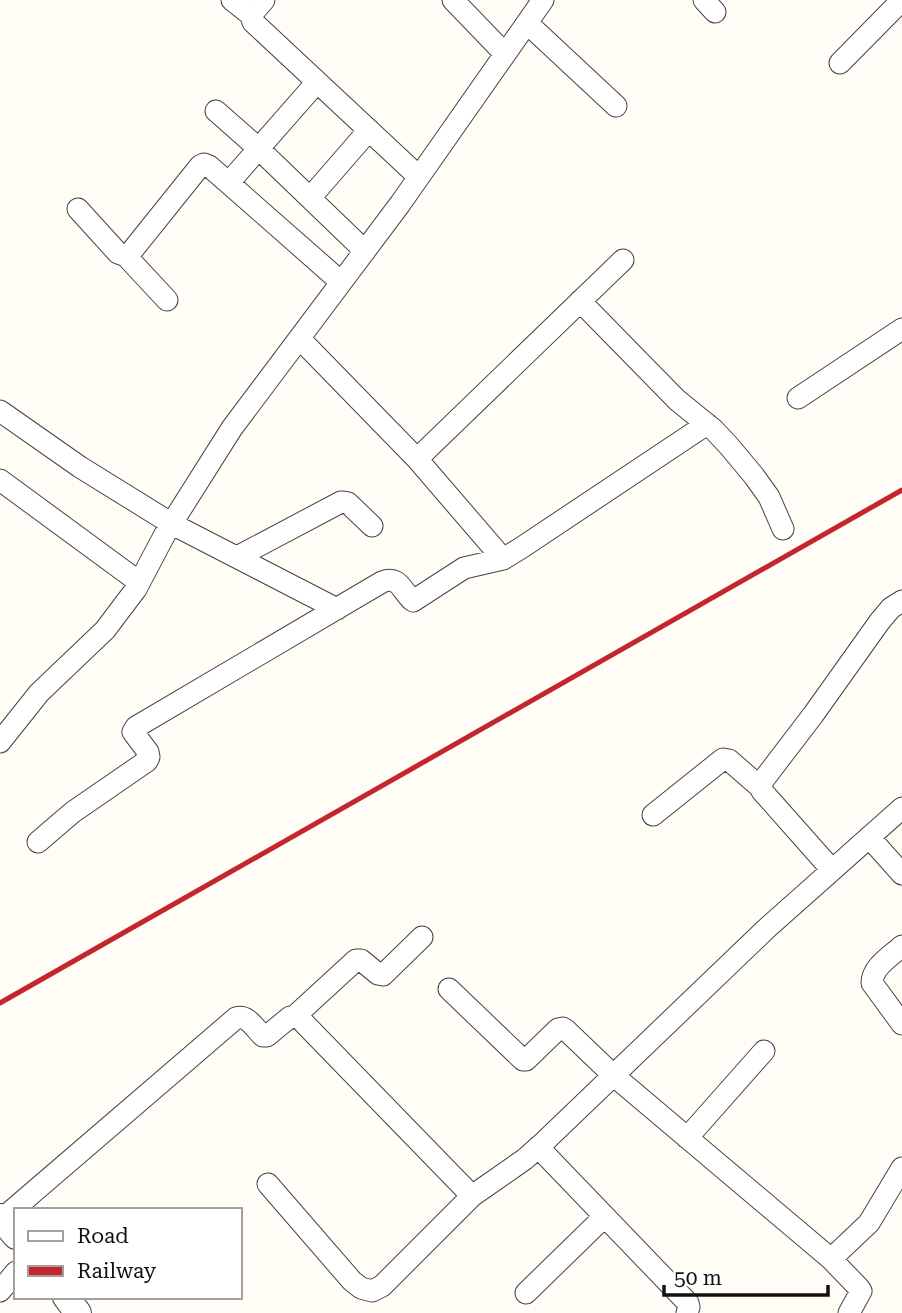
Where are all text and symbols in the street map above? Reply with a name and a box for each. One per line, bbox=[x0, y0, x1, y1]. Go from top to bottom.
legend bbox=[14, 1208, 242, 1299]
text: Road bbox=[77, 1224, 129, 1248]
scale bar bbox=[664, 1254, 828, 1298]
text: Railway bbox=[77, 1259, 157, 1283]
text: 50 m bbox=[674, 1266, 722, 1290]

